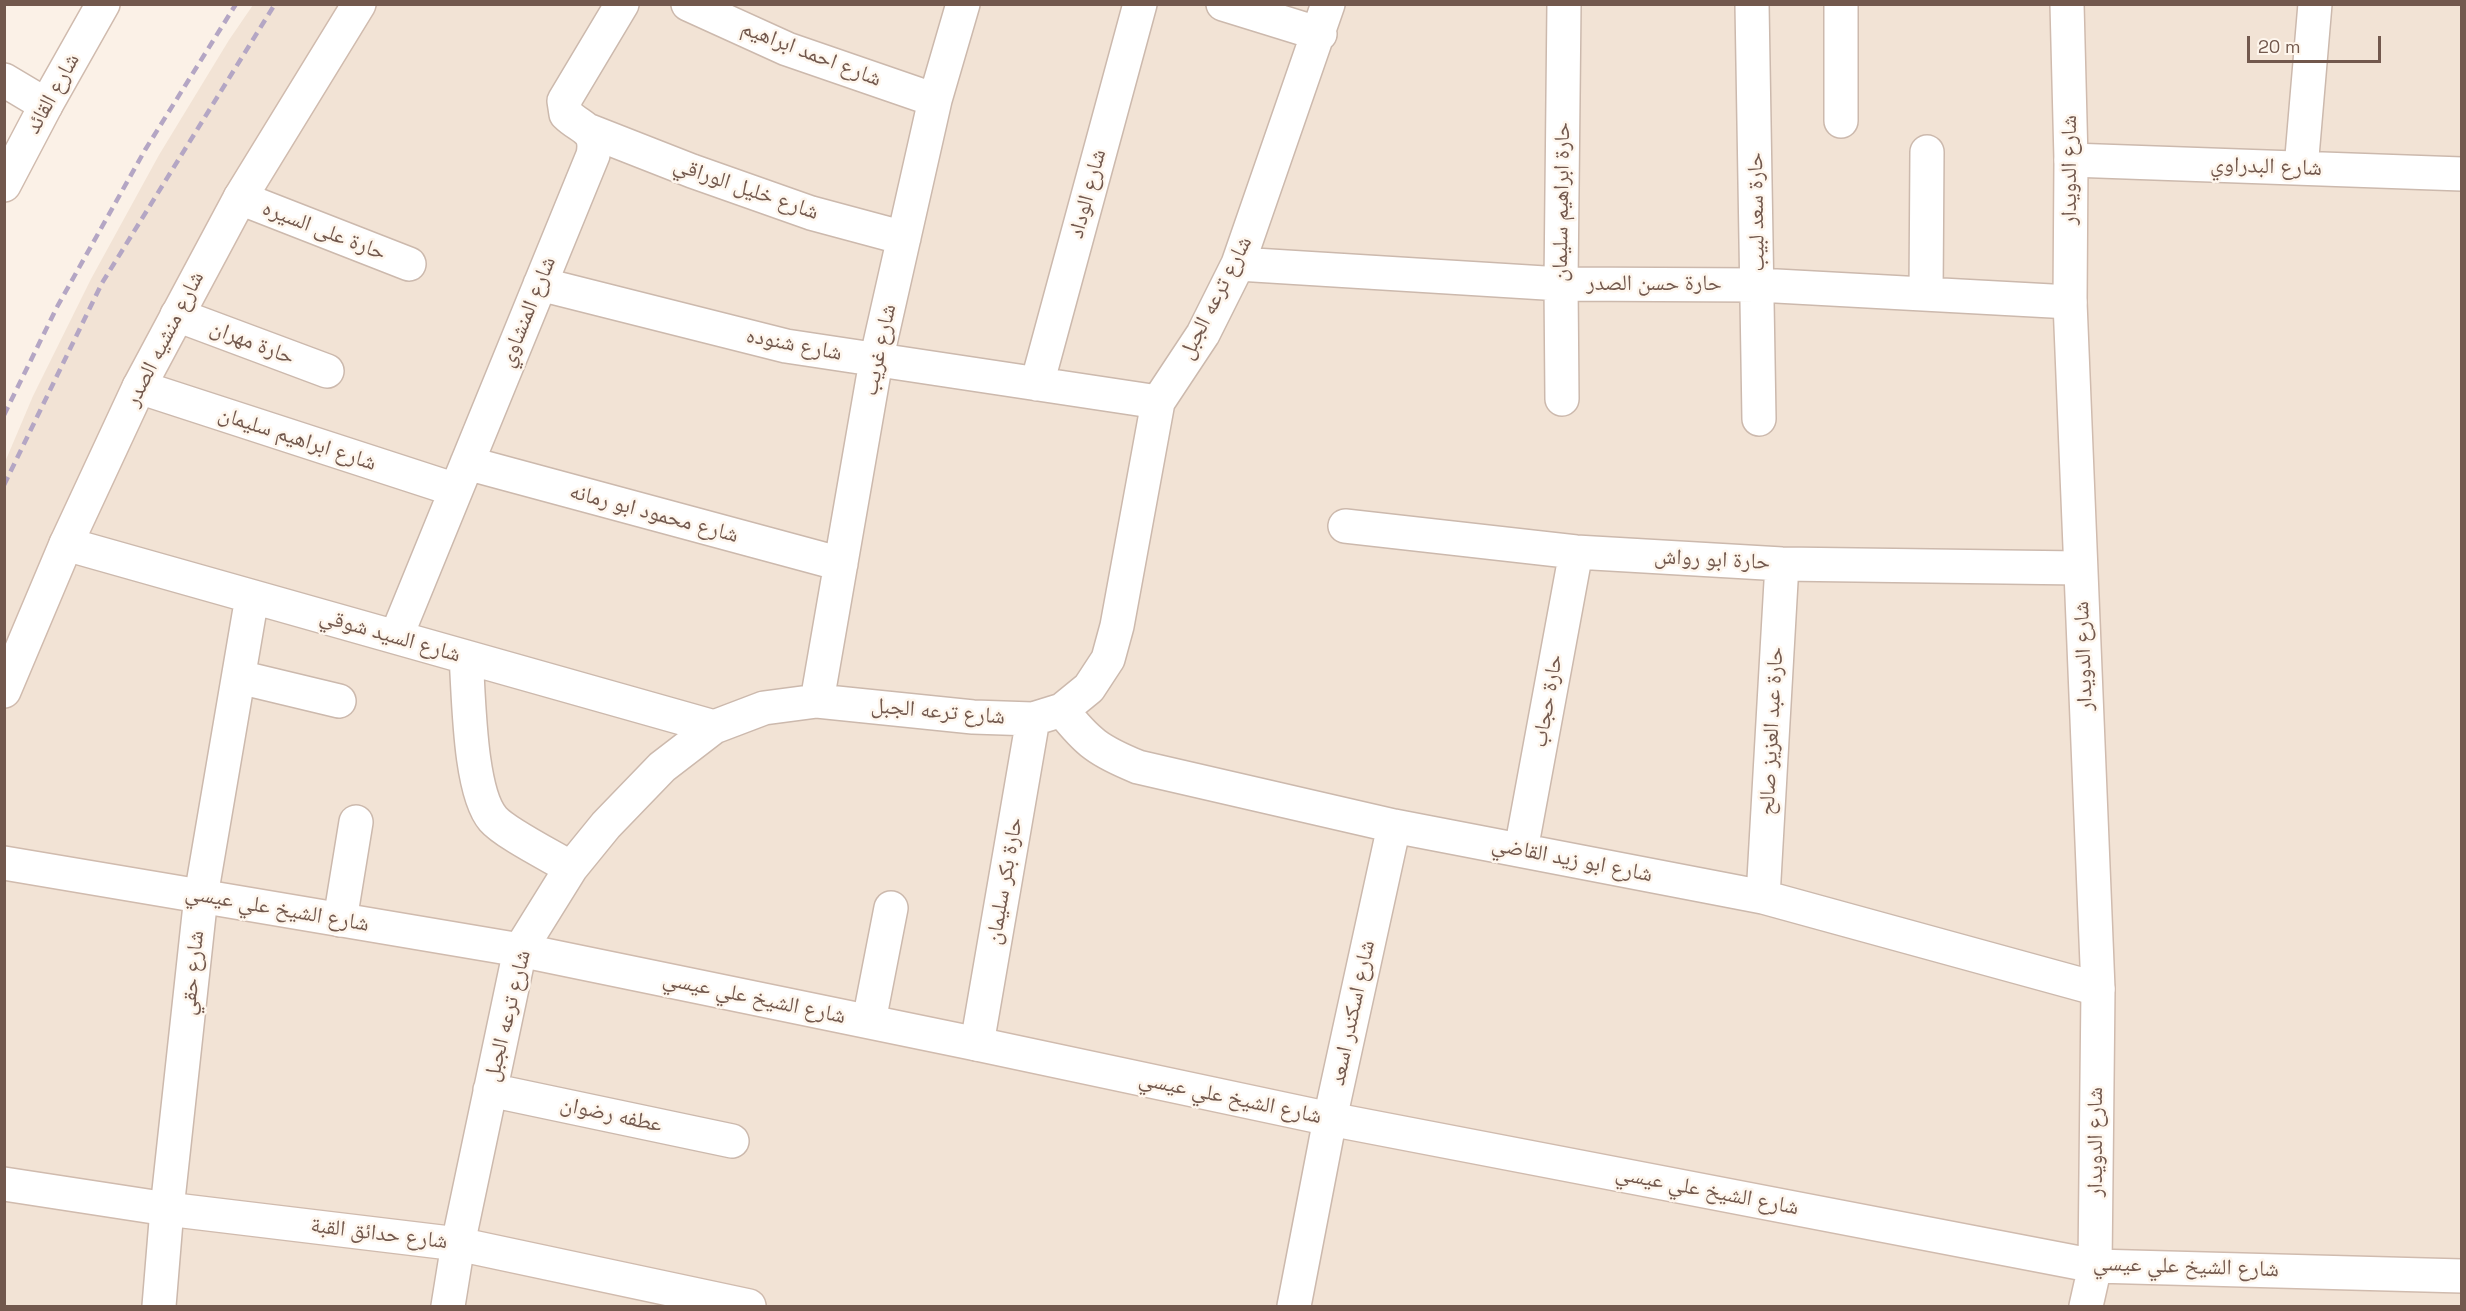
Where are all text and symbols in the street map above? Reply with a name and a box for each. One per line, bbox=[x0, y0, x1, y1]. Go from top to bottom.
street label: شارع احمد ابراهيم bbox=[737, 15, 885, 93]
scale bar bbox=[2250, 24, 2384, 62]
text: 20 m bbox=[2258, 35, 2301, 58]
street label: شارع القائد bbox=[20, 49, 86, 139]
street label: شارع الدويدار bbox=[2057, 115, 2083, 225]
street label: حارة ابراهيم سليمان bbox=[1547, 122, 1577, 282]
street label: شارع الوداد bbox=[1063, 147, 1113, 241]
street label: شارع خليل الوراقي bbox=[670, 152, 822, 226]
street label: حارة سعد لبيب bbox=[1743, 152, 1771, 272]
street label: شارع البدراوي bbox=[2210, 152, 2322, 182]
street label: حارة على السيره bbox=[258, 195, 390, 267]
street label: شارع ترعه الجبل bbox=[1174, 232, 1258, 364]
street label: شارع المنشاوي bbox=[494, 253, 562, 371]
street label: شارع منشيه الصدر bbox=[120, 267, 210, 411]
street label: حارة حسن الصدر bbox=[1586, 271, 1722, 297]
street label: شارع غريب bbox=[857, 302, 903, 398]
street label: حارة مهران bbox=[206, 315, 298, 371]
street label: شارع شنوده bbox=[744, 323, 844, 367]
street label: شارع ابراهيم سليمان bbox=[215, 401, 379, 477]
street label: شارع محمود ابو رمانه bbox=[567, 479, 741, 549]
street label: حارة ابو رواش bbox=[1653, 544, 1771, 576]
street label: شارع الدويدار bbox=[2069, 601, 2099, 711]
street label: شارع السيد شوقي bbox=[317, 603, 463, 669]
street label: حارة عبد العزيز صالح bbox=[1754, 646, 1790, 816]
street label: حارة حجاب bbox=[1527, 652, 1569, 750]
street label: شارع ترعه الجبل bbox=[870, 693, 1006, 731]
street label: حارة بكر سليمان bbox=[981, 815, 1029, 947]
street label: شارع ابو زيد القاضي bbox=[1489, 831, 1655, 889]
street label: شارع الشيخ علي عيسي bbox=[183, 880, 371, 938]
street label: شارع حقي bbox=[175, 929, 211, 1017]
street label: شارع اسكندر اسعد bbox=[1325, 938, 1381, 1088]
street label: شارع ترعه الجبل bbox=[479, 948, 537, 1084]
street label: شارع الشيخ علي عيسي bbox=[660, 966, 848, 1030]
street label: شارع الشيخ علي عيسي bbox=[1136, 1066, 1324, 1130]
street label: شارع الدويدار bbox=[2083, 1087, 2109, 1197]
street label: عطفه رضوان bbox=[558, 1091, 664, 1139]
street label: شارع الشيخ علي عيسي bbox=[1613, 1160, 1801, 1222]
street label: شارع حدائق القبة bbox=[309, 1213, 449, 1255]
street label: شارع الشيخ علي عيسي bbox=[2093, 1251, 2279, 1283]

